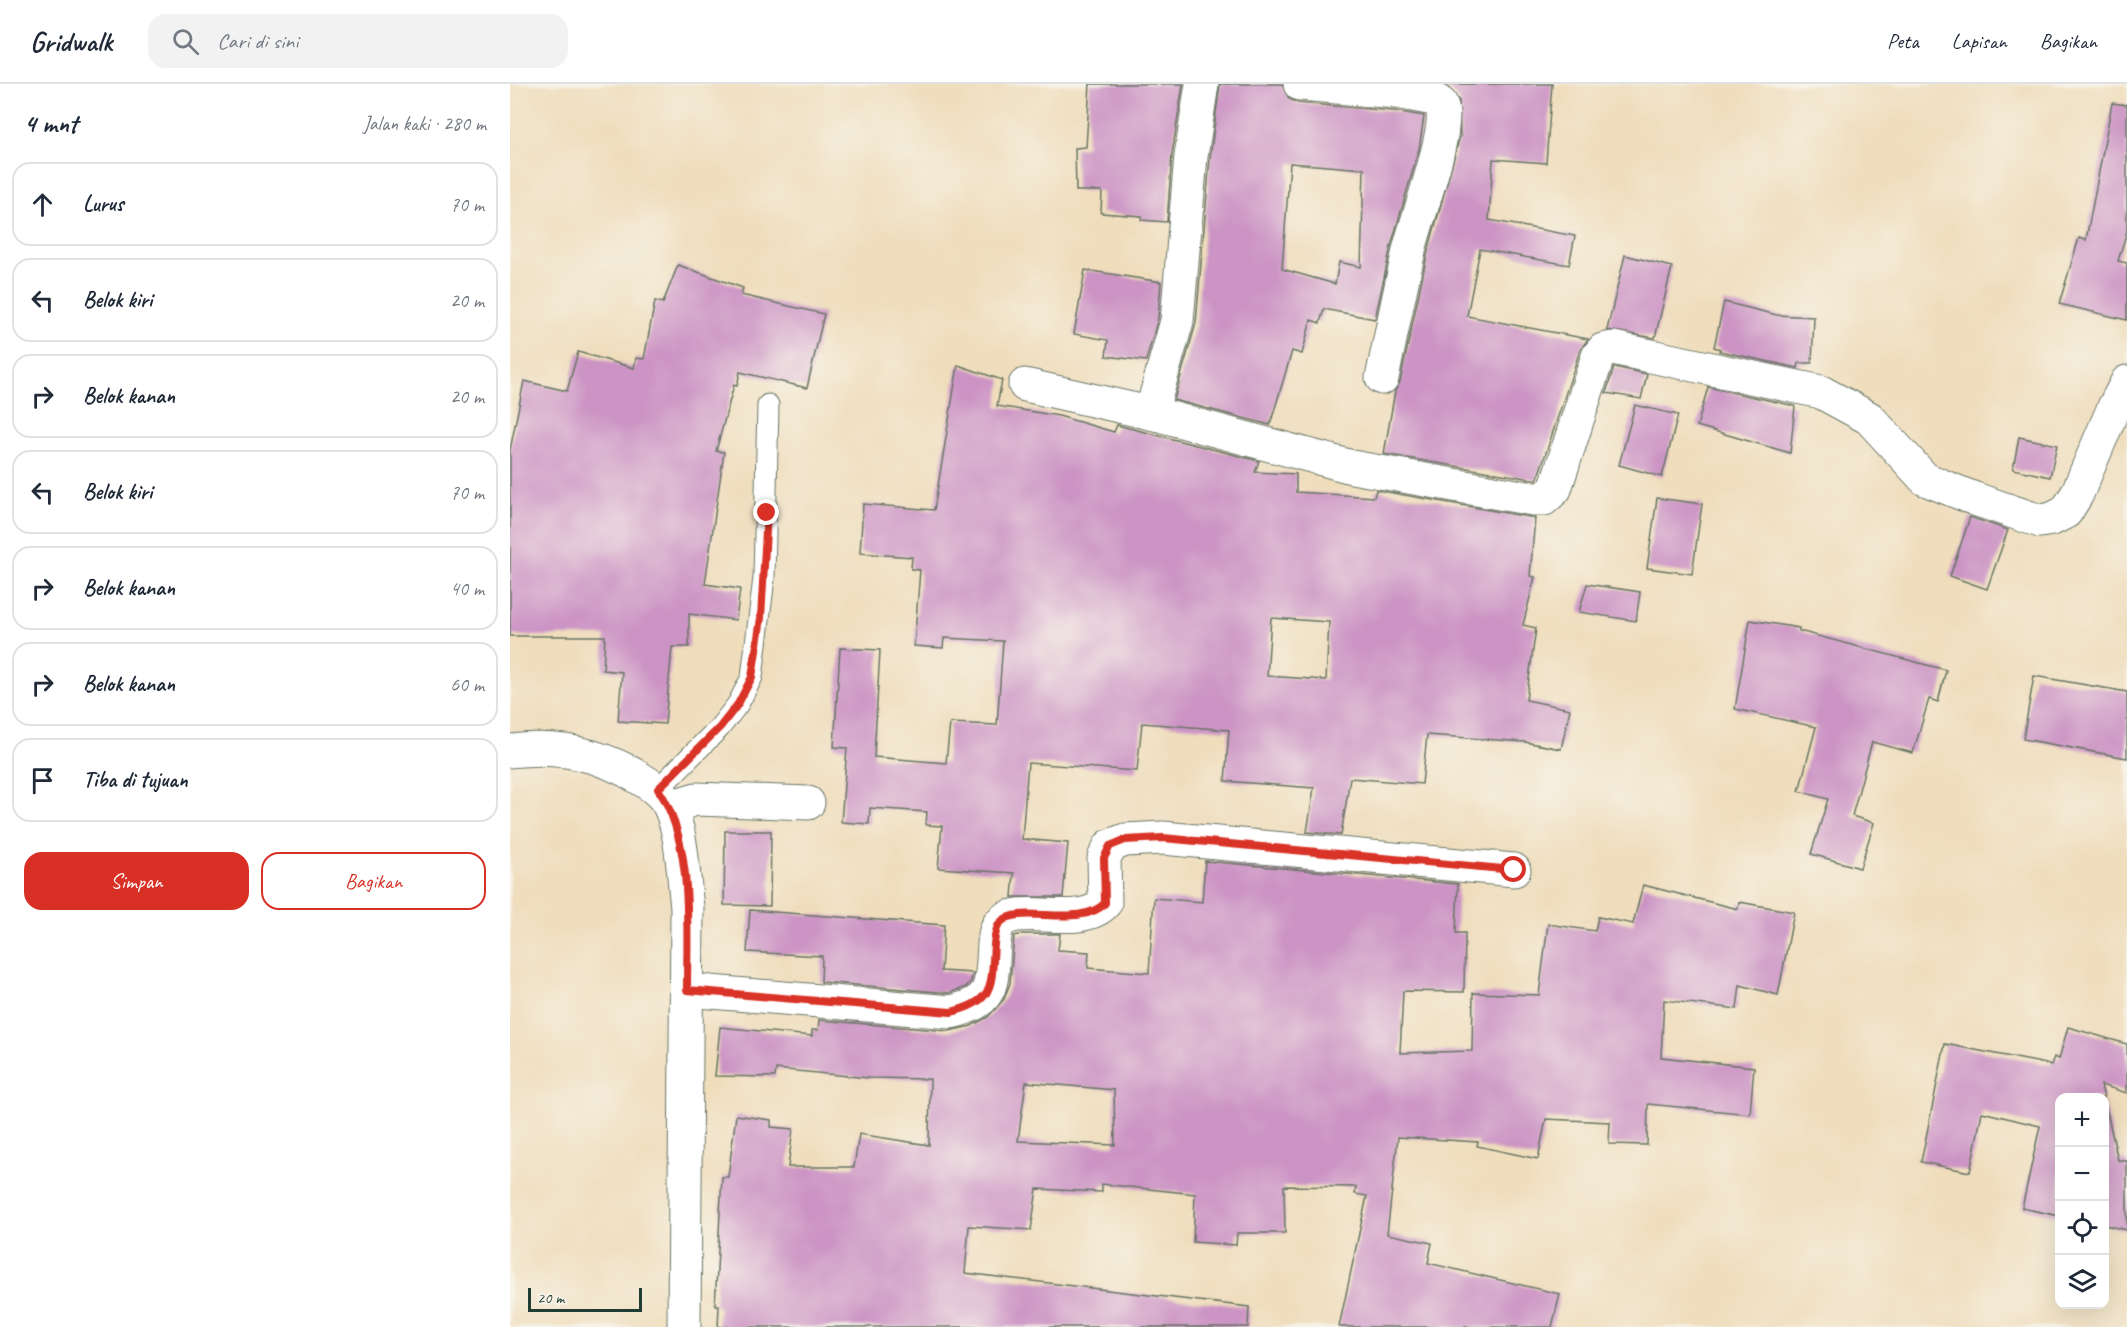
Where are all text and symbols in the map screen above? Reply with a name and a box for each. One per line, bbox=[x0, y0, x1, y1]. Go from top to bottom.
search box bbox=[148, 14, 568, 68]
text: Gridwalk bbox=[30, 24, 112, 59]
icon: search bbox=[169, 25, 202, 58]
text: Cari di sini bbox=[217, 27, 298, 55]
text: Peta bbox=[1887, 28, 1919, 54]
text: Lapisan bbox=[1952, 28, 2007, 54]
text: Bagikan bbox=[2040, 28, 2097, 54]
text: 4 mnt bbox=[24, 107, 77, 140]
text: Jalan kaki · 280 m bbox=[363, 111, 486, 136]
icon: ahead bbox=[26, 188, 59, 221]
text: Lurus bbox=[83, 190, 123, 218]
text: 70 m bbox=[450, 192, 484, 217]
icon: left bbox=[26, 284, 59, 317]
text: Belok kiri bbox=[83, 286, 152, 314]
text: 20 m bbox=[450, 288, 484, 313]
icon: right bbox=[26, 380, 59, 413]
text: Belok kanan bbox=[83, 382, 175, 410]
text: 20 m bbox=[450, 384, 484, 409]
icon: left bbox=[26, 476, 59, 509]
text: Belok kiri bbox=[83, 478, 152, 506]
text: 70 m bbox=[450, 480, 484, 505]
route end bbox=[753, 499, 779, 525]
icon: right bbox=[26, 572, 59, 605]
text: Belok kanan bbox=[83, 574, 175, 602]
text: 40 m bbox=[450, 576, 484, 601]
icon: right bbox=[26, 668, 59, 701]
text: Belok kanan bbox=[83, 670, 175, 698]
text: 60 m bbox=[450, 672, 484, 697]
icon: arrive bbox=[26, 764, 59, 797]
text: Tiba di tujuan bbox=[83, 766, 188, 794]
button: Simpan bbox=[24, 852, 249, 910]
button: Bagikan bbox=[261, 852, 486, 910]
route start bbox=[1500, 856, 1526, 882]
map controls bbox=[2055, 1093, 2109, 1309]
button: + bbox=[2055, 1093, 2109, 1147]
button: − bbox=[2055, 1147, 2109, 1201]
button: locate bbox=[2055, 1201, 2109, 1255]
button: layers bbox=[2055, 1255, 2109, 1309]
scale bar bbox=[528, 1285, 642, 1312]
text: 20 m bbox=[537, 1288, 564, 1308]

